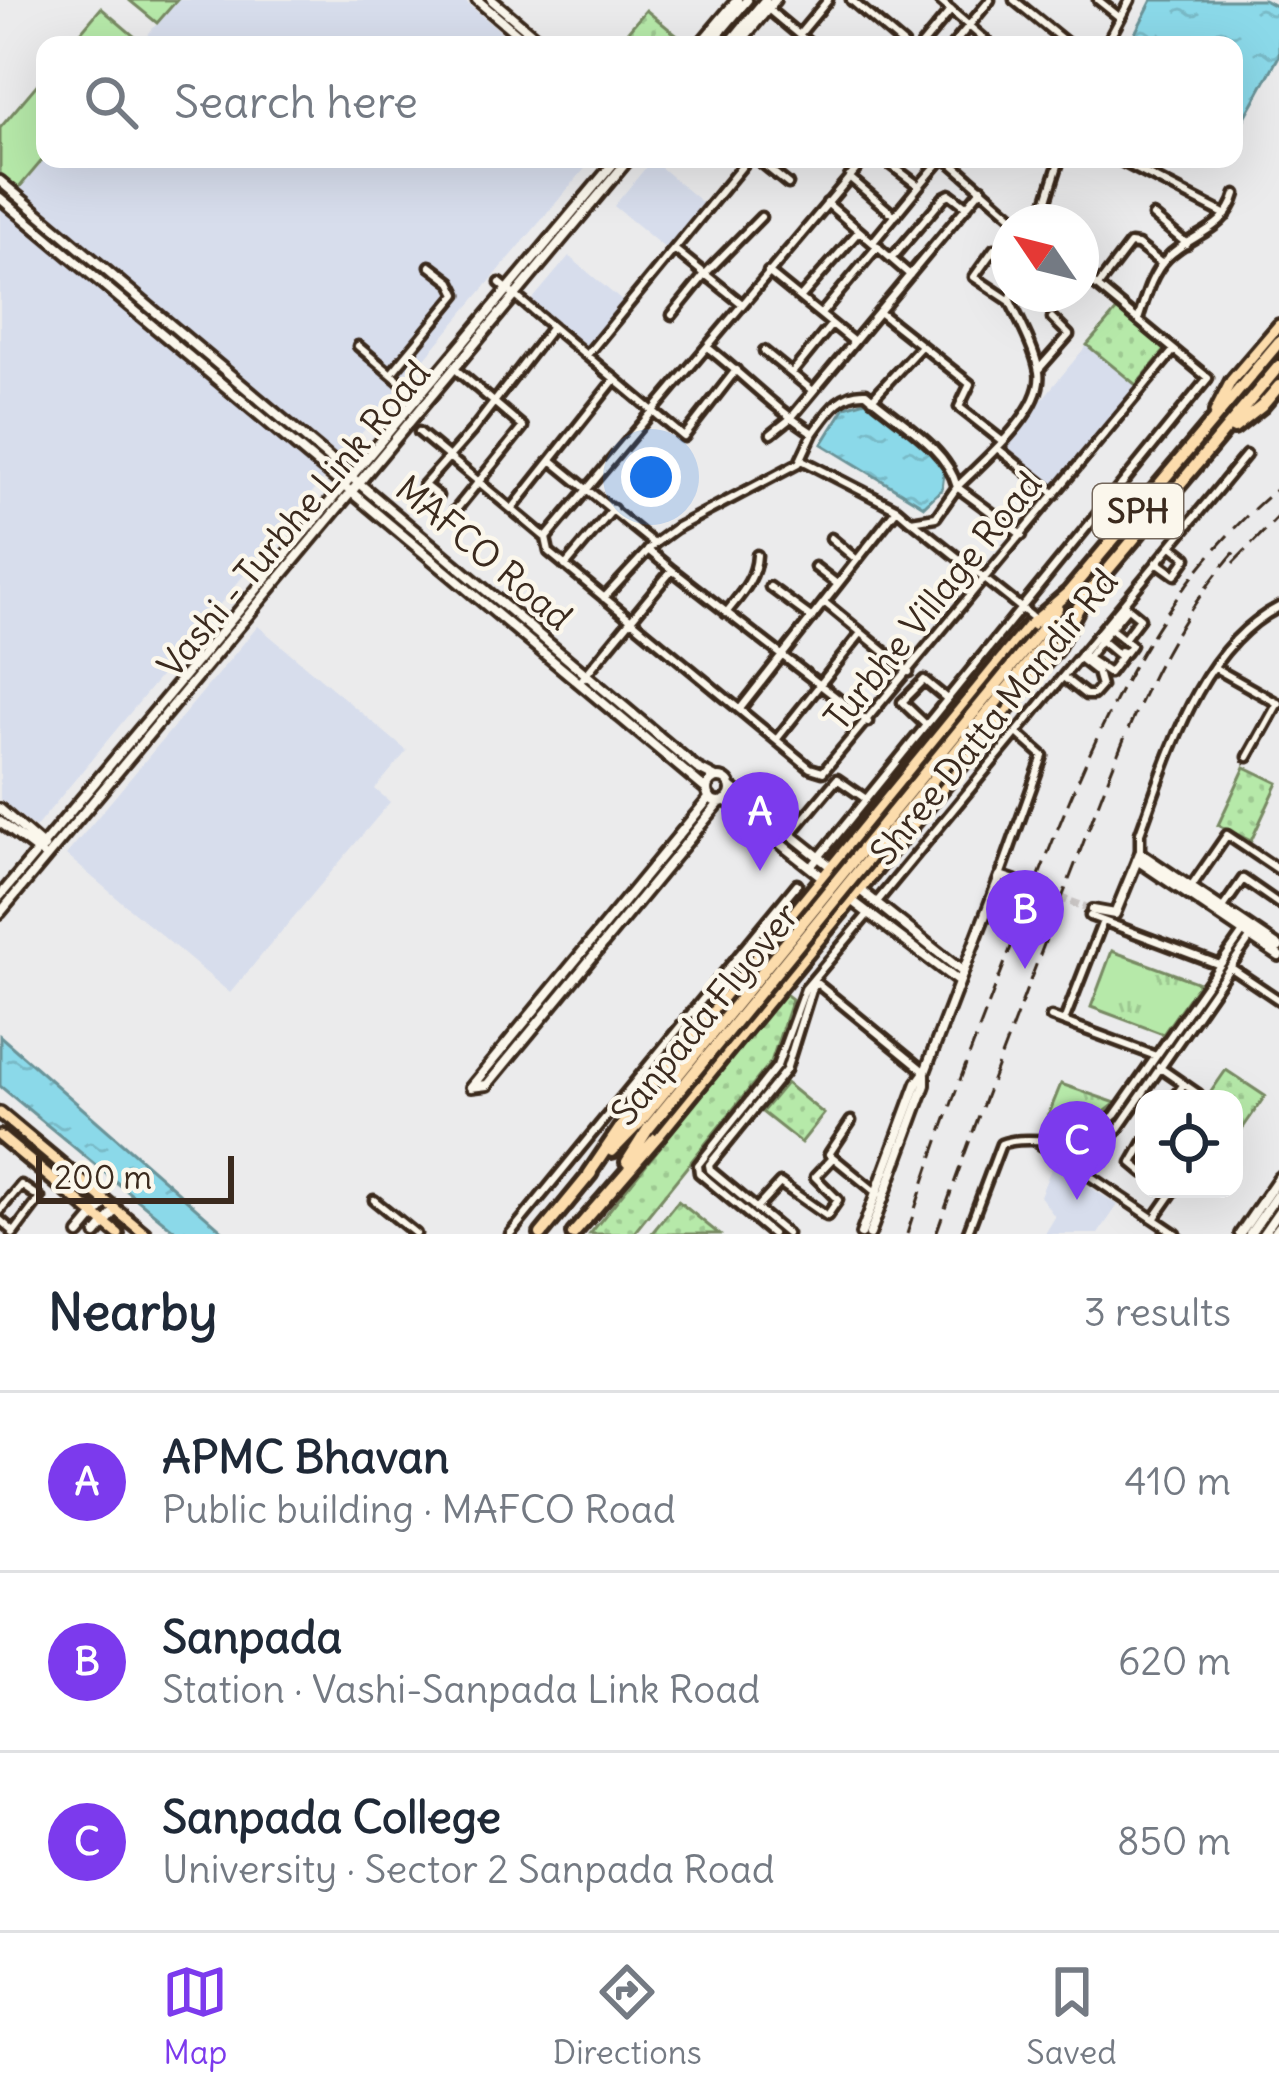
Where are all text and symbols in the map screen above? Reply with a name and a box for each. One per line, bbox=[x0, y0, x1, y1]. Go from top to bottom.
search box bbox=[36, 36, 1243, 168]
icon: search bbox=[78, 69, 144, 135]
text: Search here bbox=[174, 74, 418, 130]
north arrow bbox=[991, 204, 1099, 312]
street label: Vashi - Turbhe Link Road bbox=[148, 351, 440, 687]
your location bbox=[621, 447, 681, 507]
street label: Turbhe Village Road bbox=[815, 462, 1051, 740]
street label: MAFCO Road bbox=[387, 466, 581, 640]
road number: SPH bbox=[1093, 484, 1183, 538]
street label: Shree Datta Mandir Rd bbox=[861, 560, 1127, 874]
pin: A bbox=[721, 772, 799, 871]
pin: B bbox=[986, 870, 1064, 969]
street label: Sanpada Flyover bbox=[602, 893, 809, 1134]
map controls bbox=[1135, 1090, 1243, 1198]
button: locate bbox=[1135, 1090, 1243, 1198]
pin: C bbox=[1038, 1101, 1116, 1200]
scale bar bbox=[36, 1150, 234, 1203]
text: 200 m bbox=[54, 1156, 152, 1198]
text: Nearby bbox=[48, 1280, 217, 1344]
text: 3 results bbox=[1084, 1288, 1231, 1337]
text: APMC Bhavan bbox=[162, 1429, 449, 1485]
text: A bbox=[74, 1457, 100, 1506]
text: 410 m bbox=[1124, 1457, 1231, 1506]
text: Public building · MAFCO Road bbox=[162, 1485, 676, 1534]
text: Sanpada bbox=[162, 1609, 342, 1665]
text: B bbox=[74, 1637, 100, 1686]
text: 620 m bbox=[1118, 1637, 1231, 1686]
text: Station · Vashi-Sanpada Link Road bbox=[162, 1665, 760, 1714]
text: Sanpada College bbox=[162, 1789, 501, 1845]
text: C bbox=[74, 1817, 100, 1866]
text: 850 m bbox=[1117, 1817, 1231, 1866]
text: University · Sector 2 Sanpada Road bbox=[162, 1845, 775, 1894]
tab: Map bbox=[162, 1959, 228, 2073]
tab: Directions bbox=[553, 1959, 702, 2073]
tab: Saved bbox=[1026, 1959, 1117, 2073]

